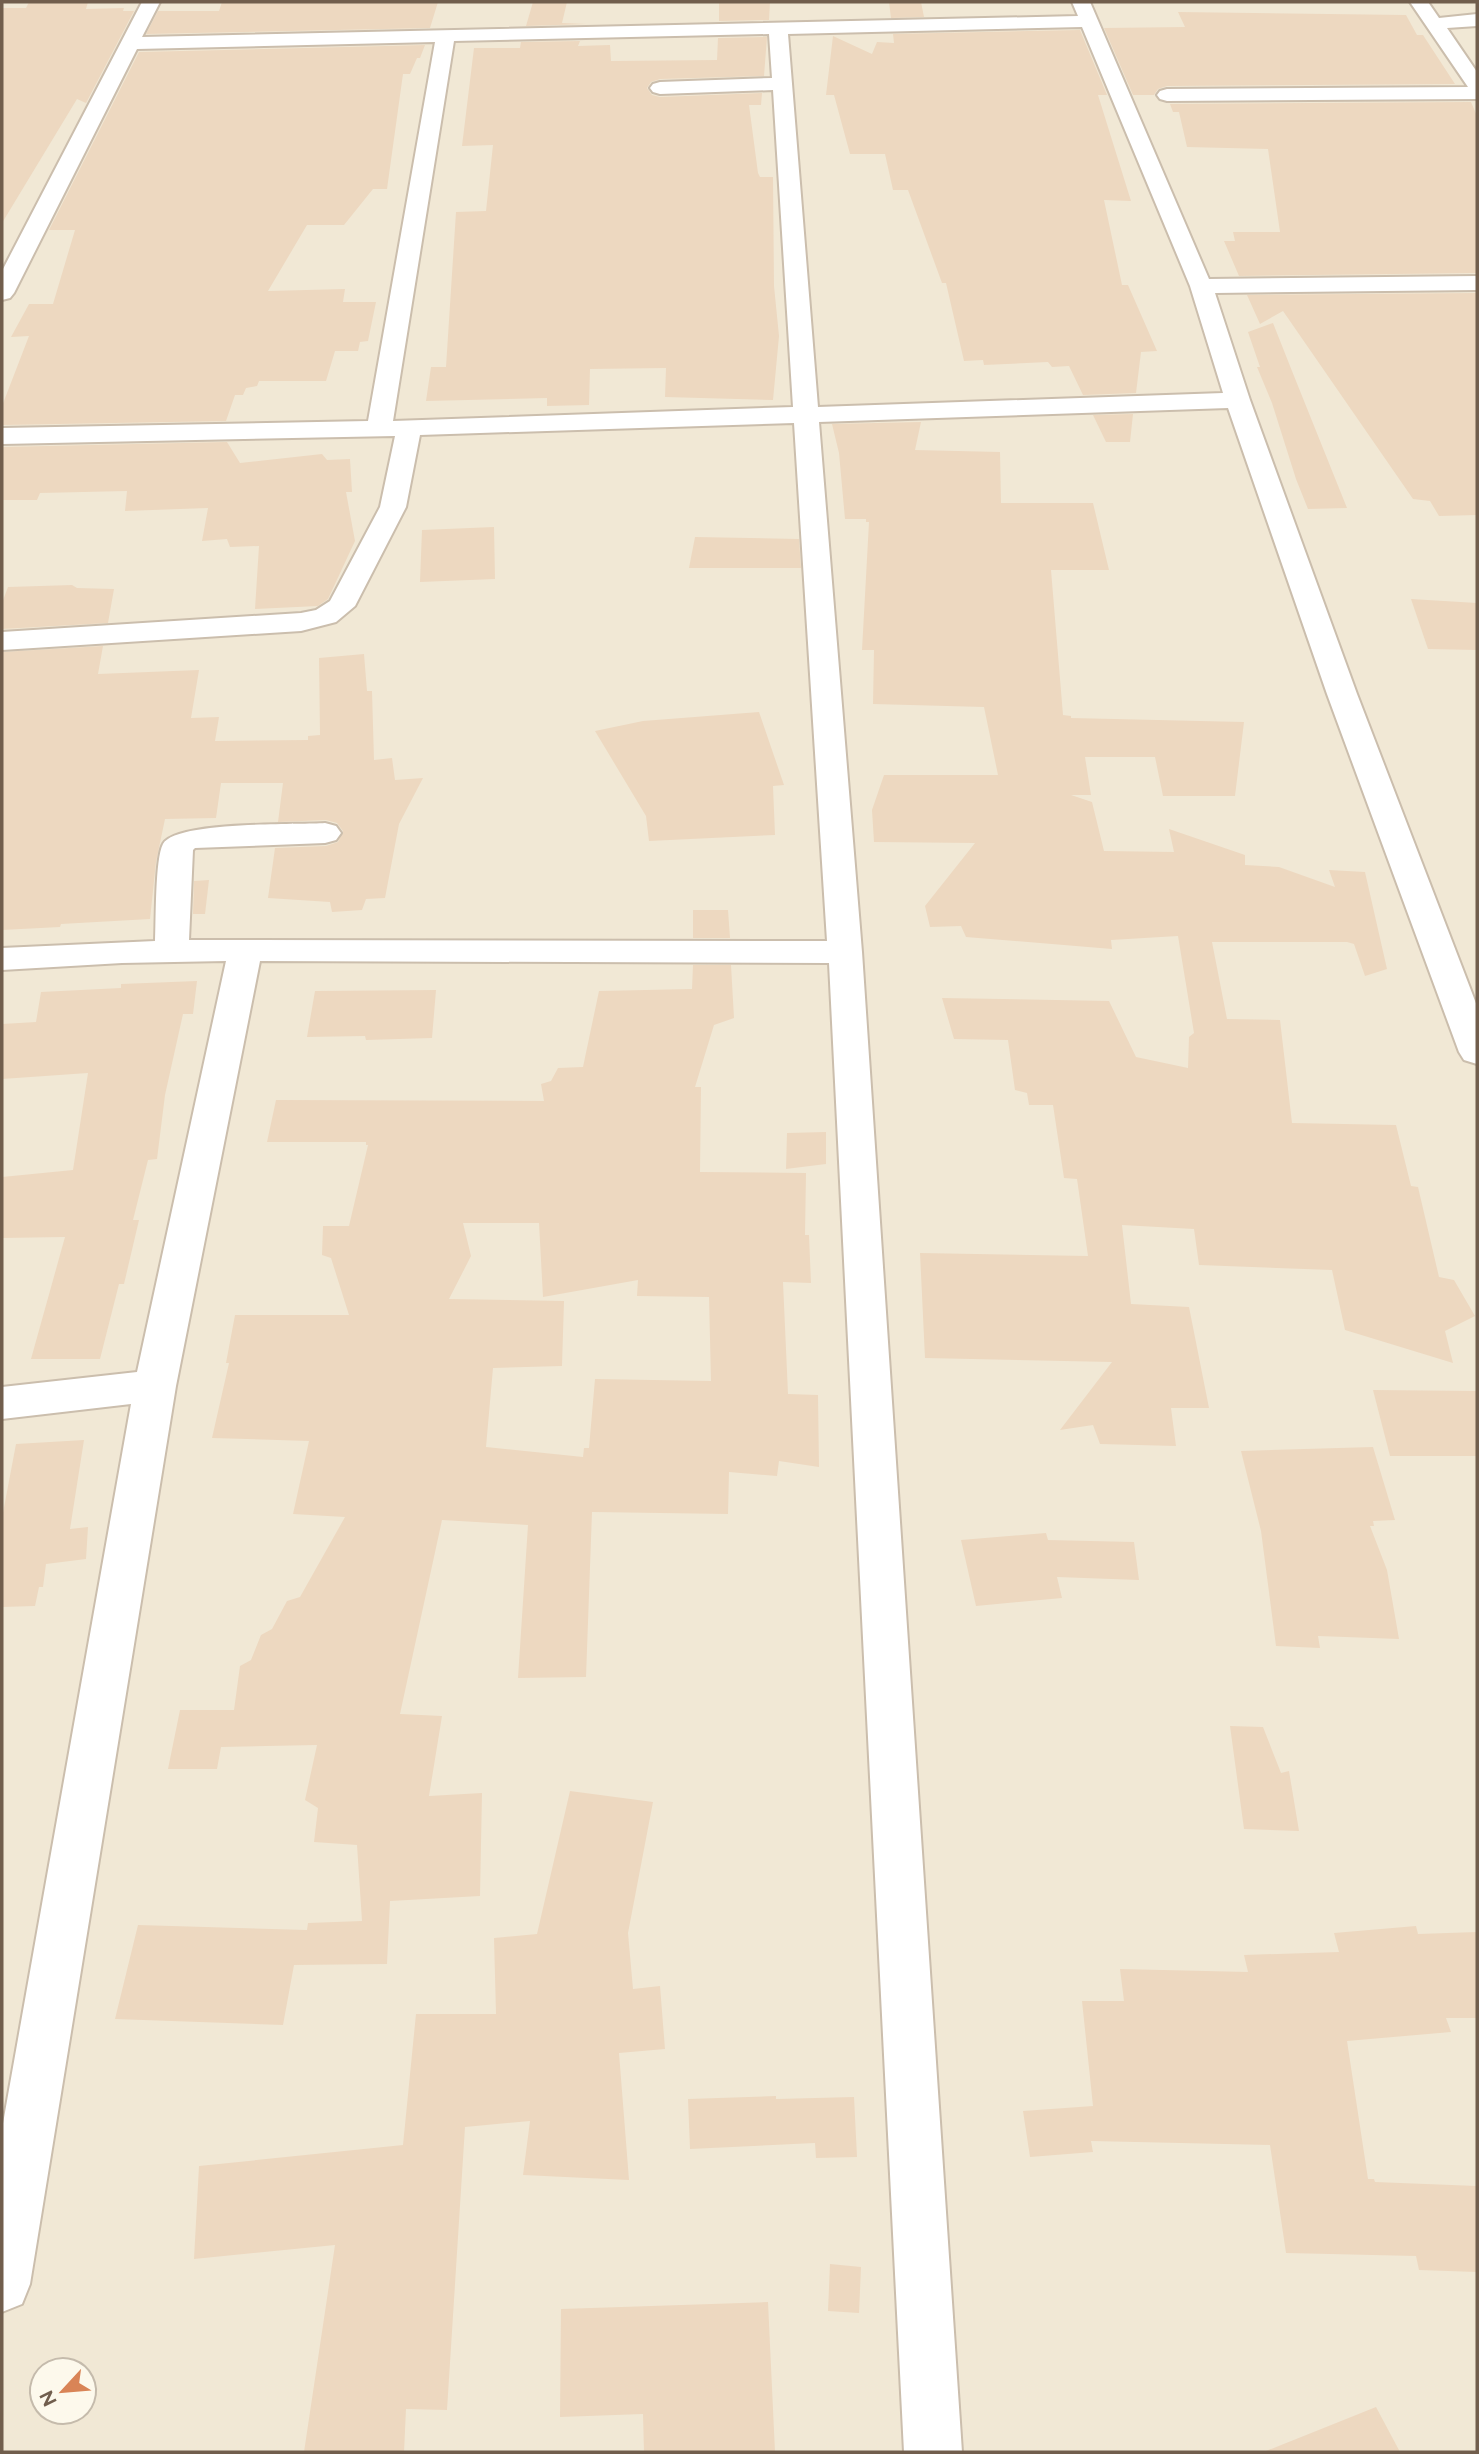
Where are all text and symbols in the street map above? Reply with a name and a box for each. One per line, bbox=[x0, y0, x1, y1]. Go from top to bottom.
north arrow bbox=[28, 2356, 98, 2426]
text: N bbox=[35, 2387, 61, 2410]

